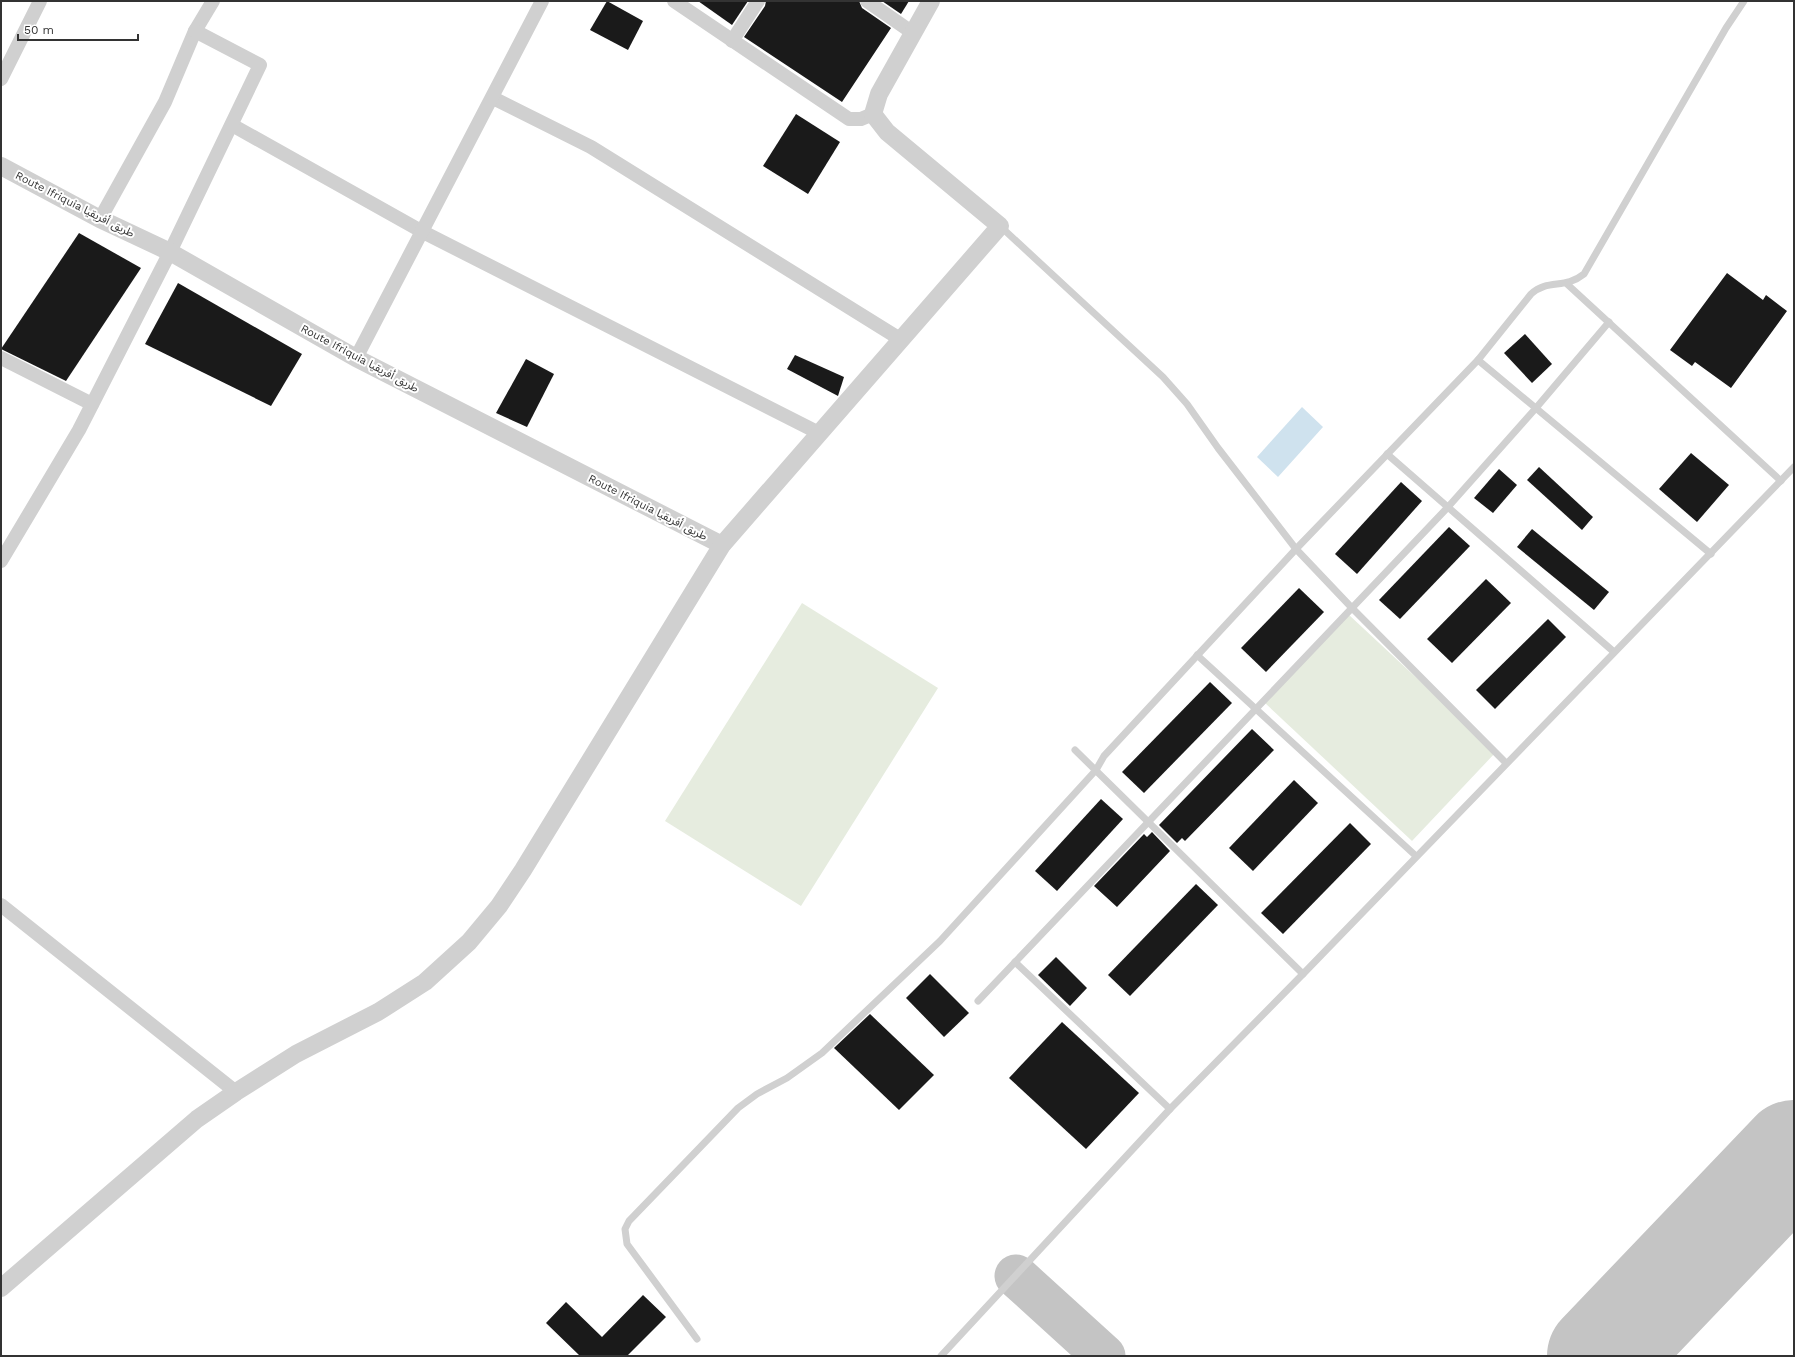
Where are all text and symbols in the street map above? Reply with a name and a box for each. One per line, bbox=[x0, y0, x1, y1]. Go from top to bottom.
scale bar bbox=[18, 16, 138, 42]
text: 50 m bbox=[24, 23, 54, 37]
street label: Route Ifriquia طريق أفريقيا bbox=[13, 168, 136, 240]
street label: Route Ifriquia طريق أفريقيا bbox=[299, 321, 421, 395]
street label: Route Ifriquia طريق أفريقيا bbox=[586, 471, 709, 543]

